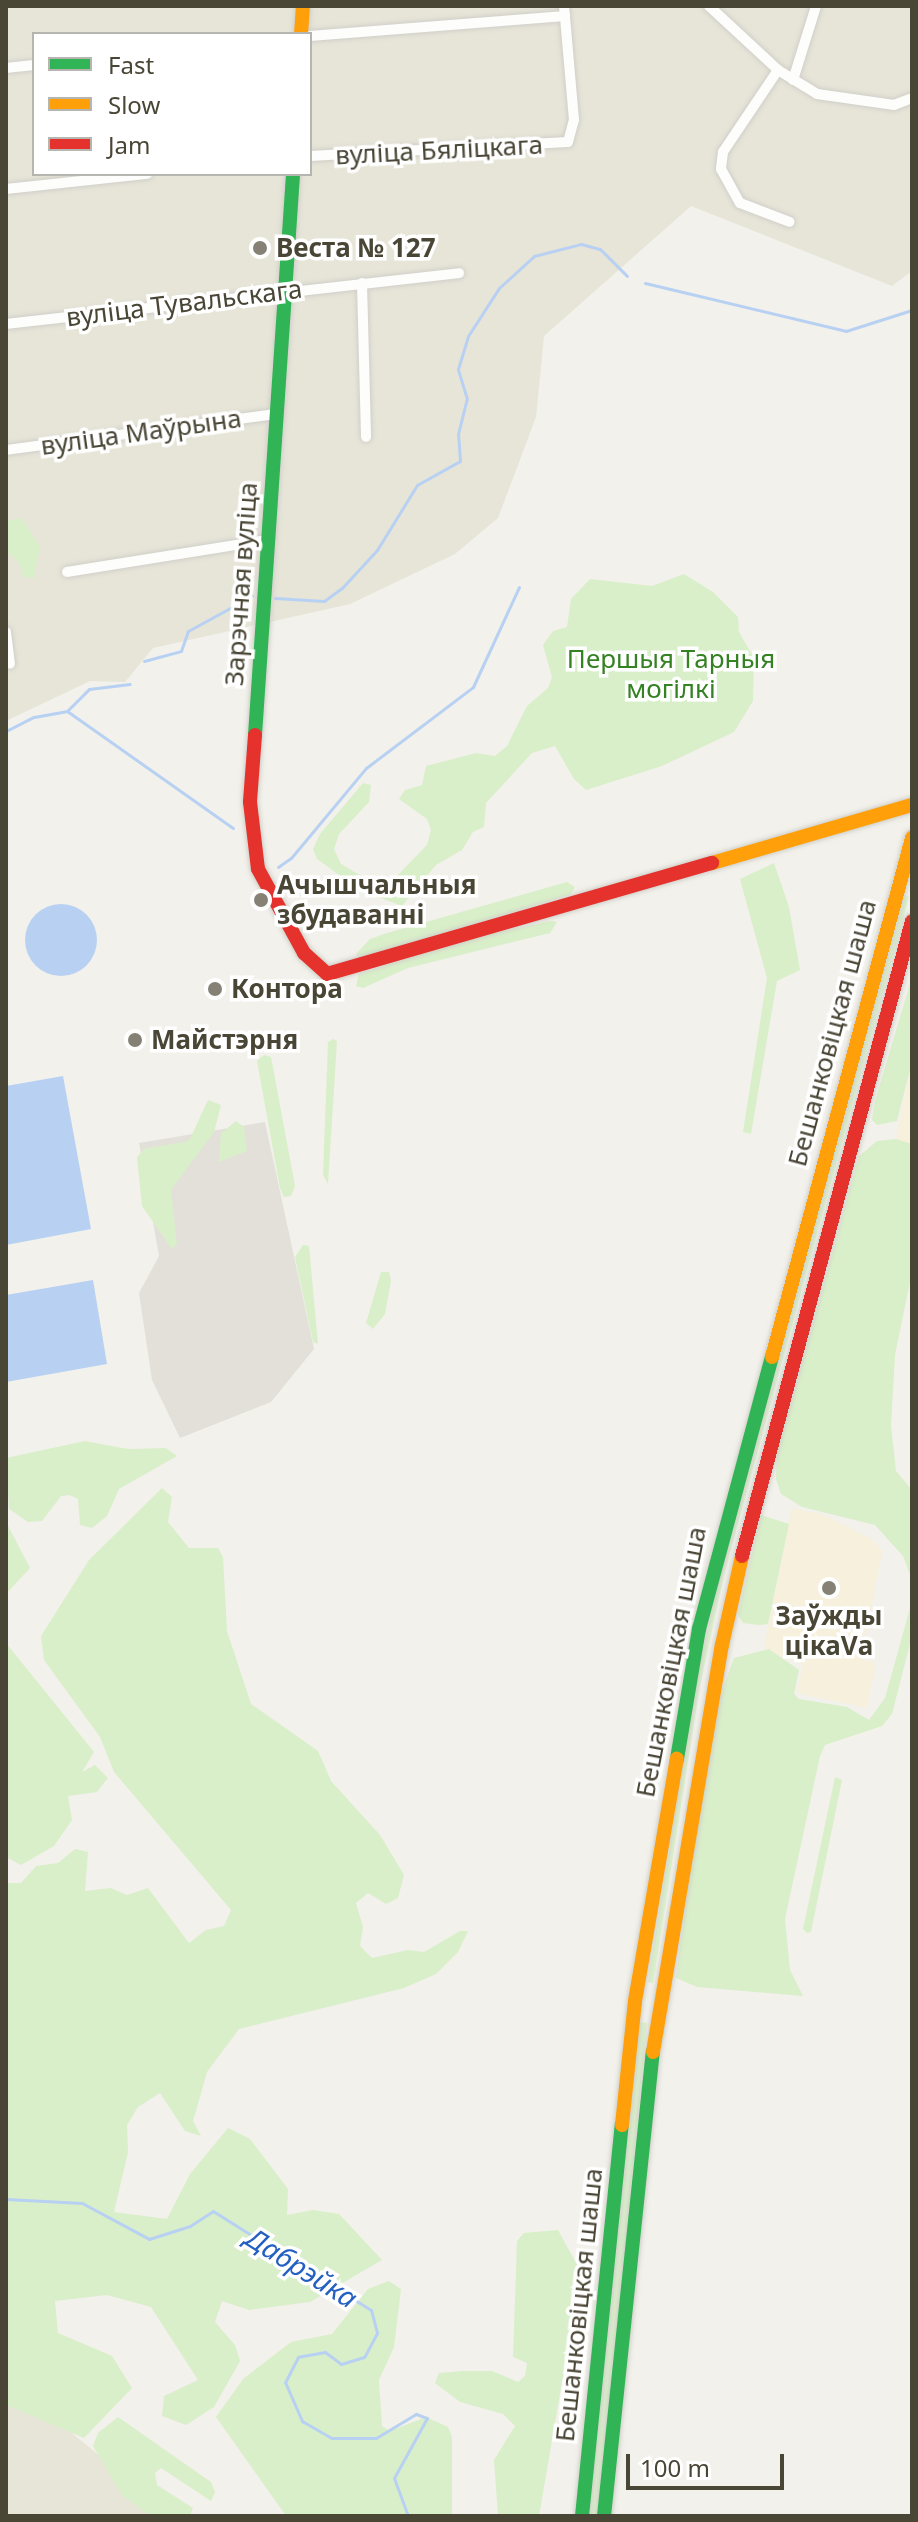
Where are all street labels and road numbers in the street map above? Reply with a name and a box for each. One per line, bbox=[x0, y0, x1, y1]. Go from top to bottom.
street label: вуліца Бяліцкага bbox=[334, 129, 544, 171]
street label: вуліца Тувальскага bbox=[64, 273, 304, 333]
street label: вуліца Маўрына bbox=[39, 402, 243, 462]
street label: Зарэчная вуліца bbox=[218, 481, 264, 687]
street label: Бешанковіцкая шаша bbox=[781, 896, 883, 1170]
street label: Бешанковіцкая шаша bbox=[629, 1524, 713, 1800]
street label: Бешанковіцкая шаша bbox=[549, 2167, 609, 2443]

